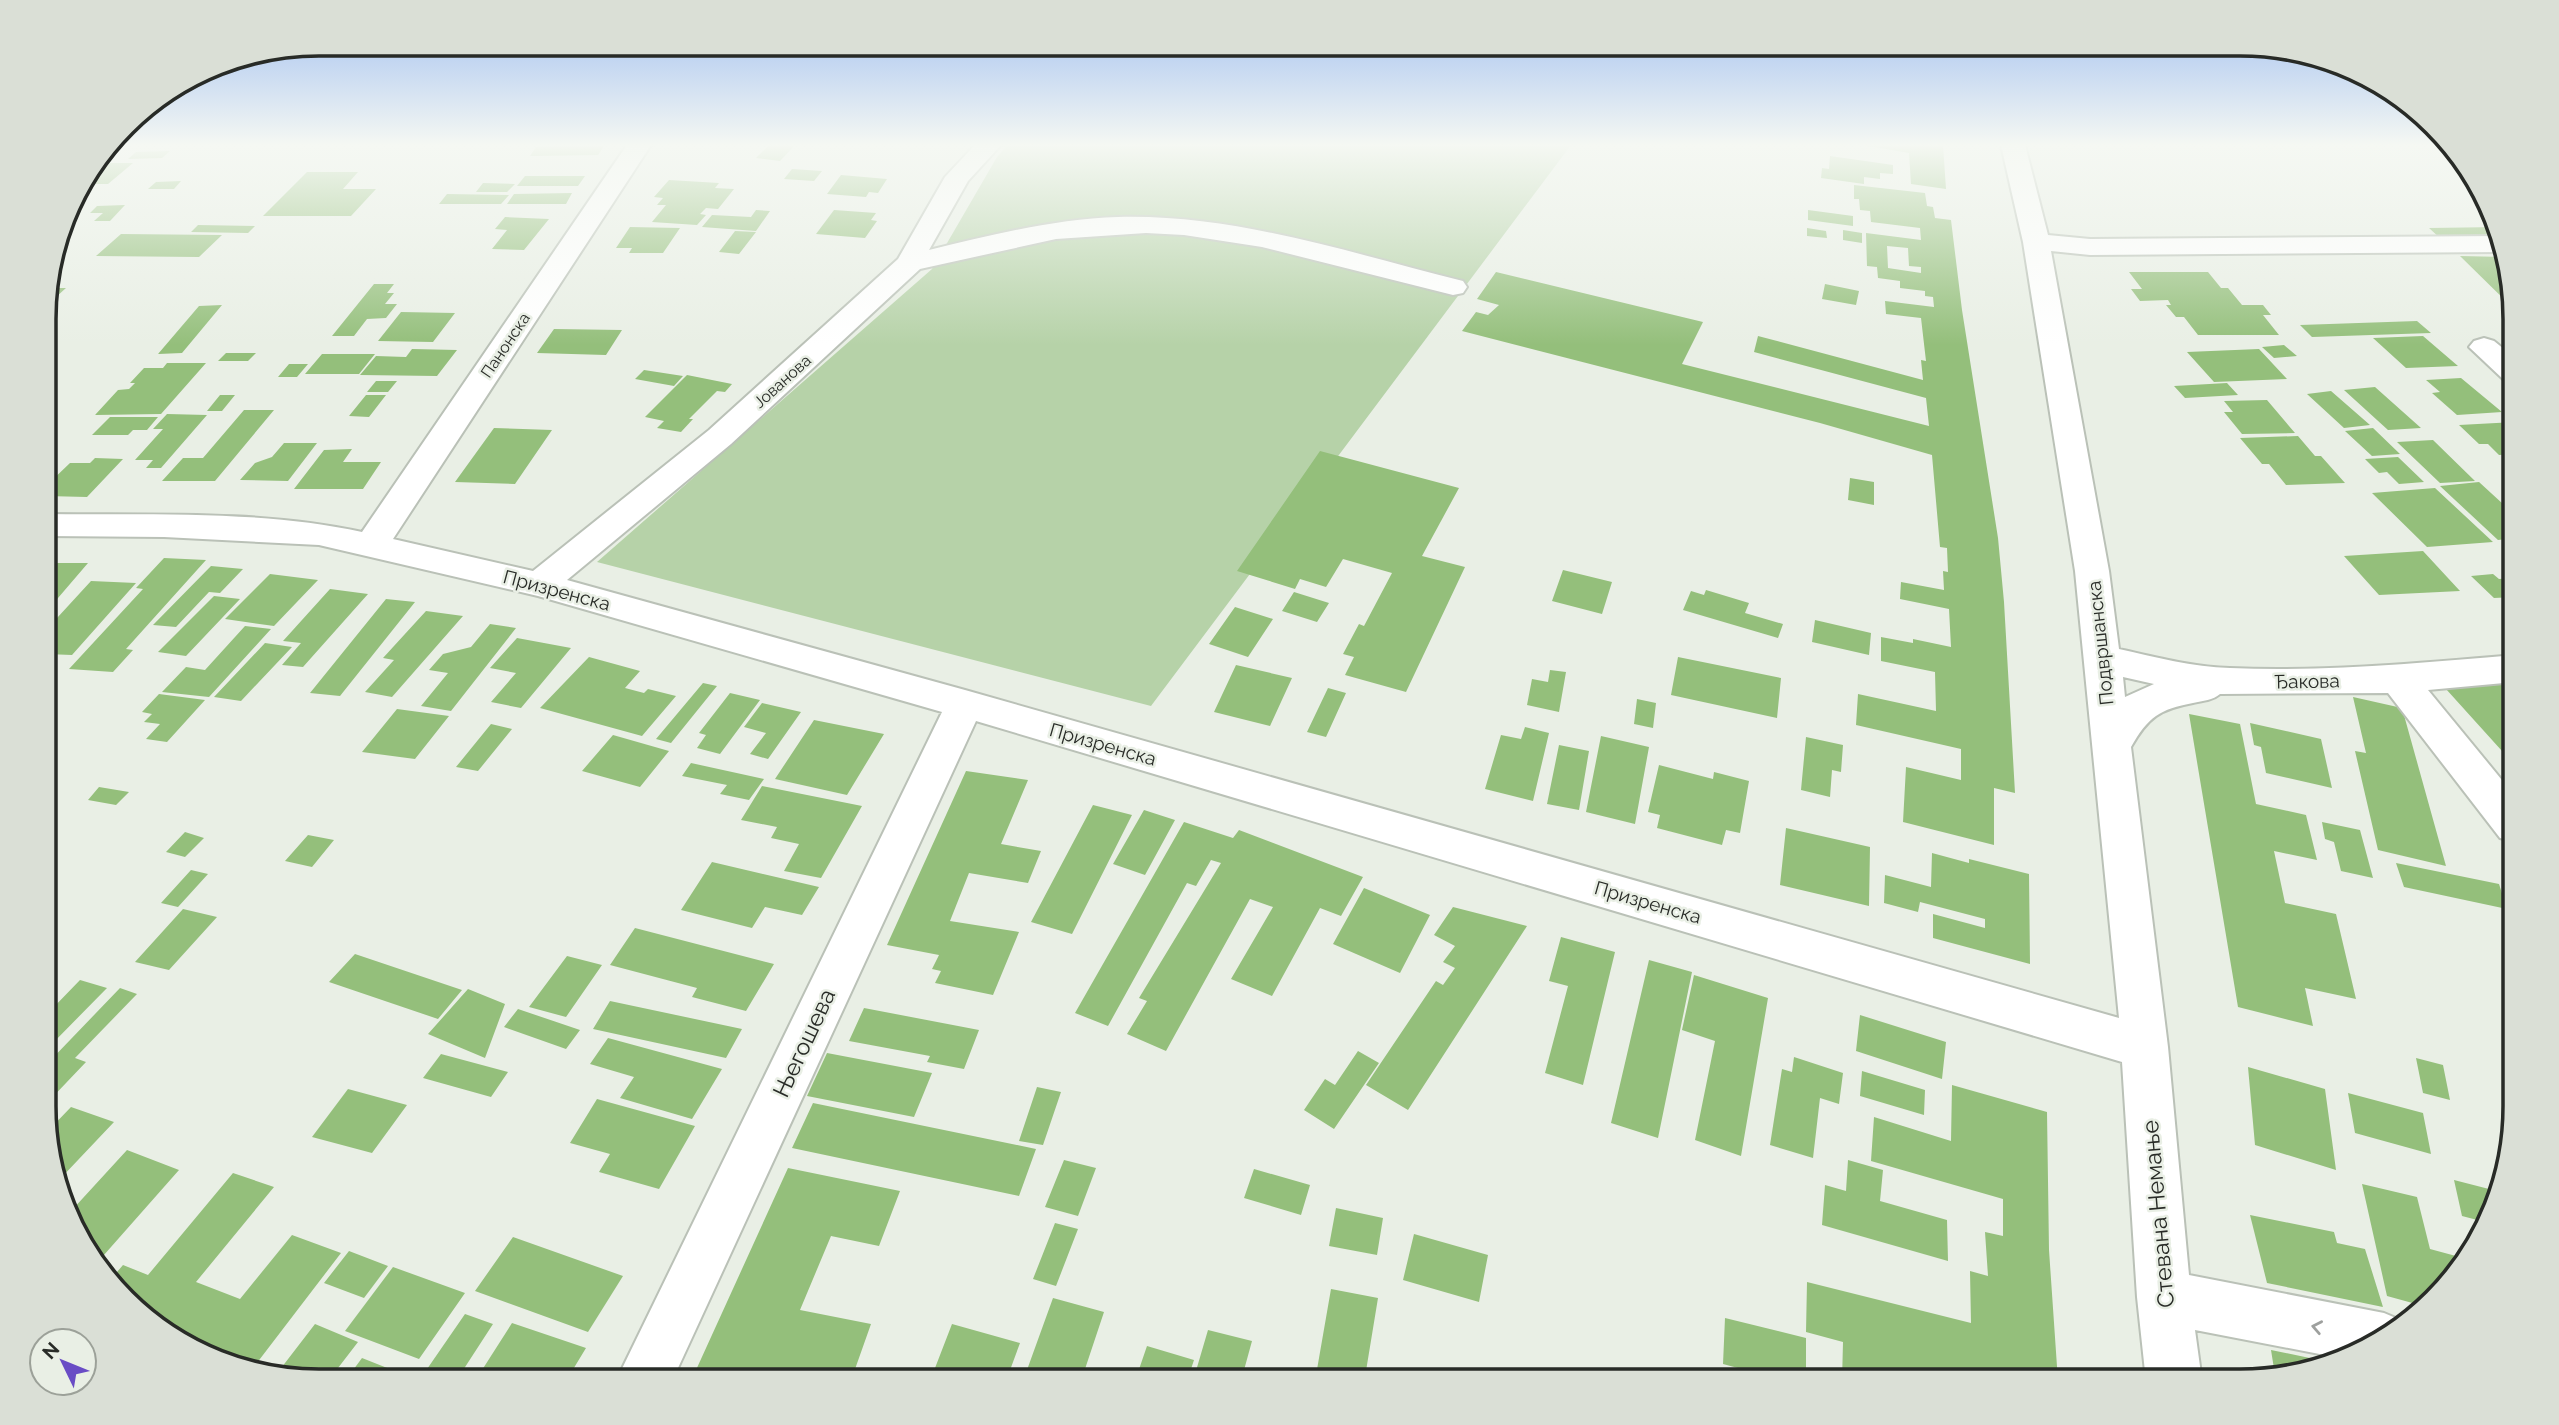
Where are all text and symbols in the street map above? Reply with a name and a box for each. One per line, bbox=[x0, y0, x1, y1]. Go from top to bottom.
street label: Панонска bbox=[477, 309, 534, 381]
street label: Јованова bbox=[750, 351, 815, 412]
street label: Призренска bbox=[501, 565, 613, 615]
street label: Подвршанска bbox=[2083, 580, 2117, 706]
street label: Ђакова bbox=[2274, 669, 2340, 693]
street label: Призренска bbox=[1047, 718, 1159, 770]
street label: Призренска bbox=[1592, 876, 1704, 928]
street label: Његошева bbox=[767, 984, 840, 1101]
street label: Стевана Немање bbox=[2136, 1119, 2179, 1309]
one-way arrow bbox=[2311, 1320, 2323, 1335]
north arrow bbox=[28, 1327, 98, 1397]
text: N bbox=[38, 1338, 64, 1363]

